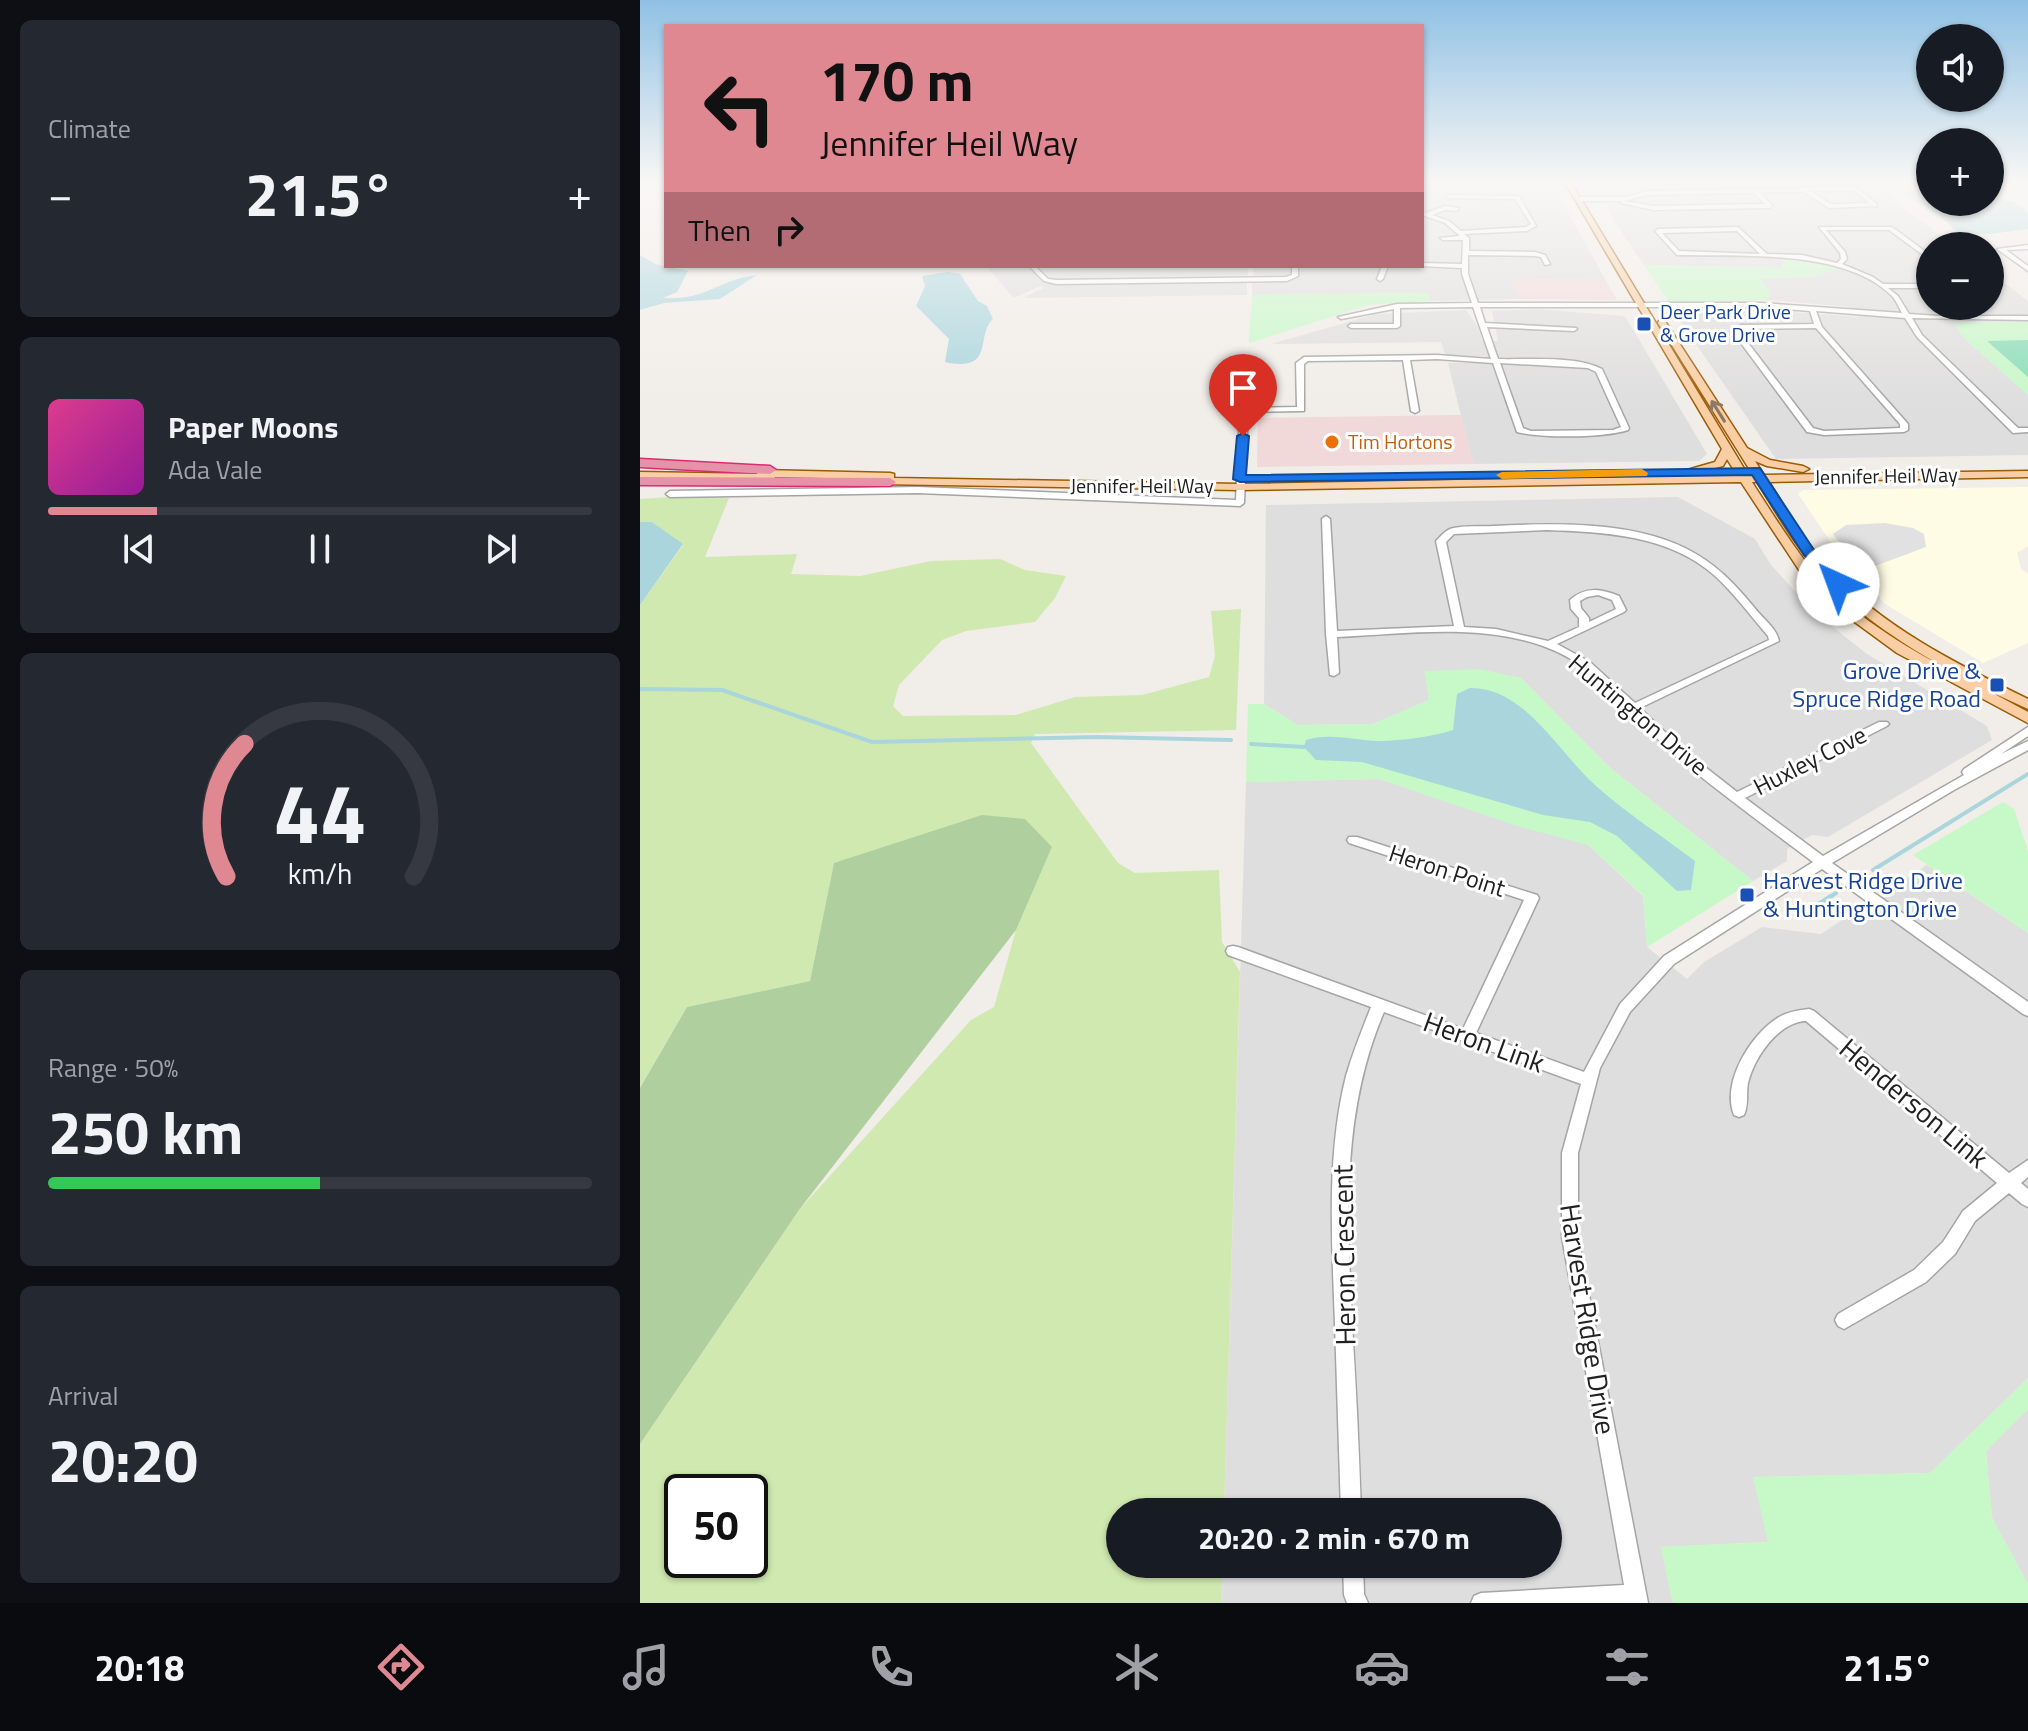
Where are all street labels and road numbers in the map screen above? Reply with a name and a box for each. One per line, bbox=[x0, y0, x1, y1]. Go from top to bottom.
street label: Jennifer Heil Way bbox=[1814, 459, 1958, 492]
street label: Jennifer Heil Way bbox=[1070, 470, 1214, 501]
street label: Huntington Drive bbox=[1561, 645, 1716, 783]
street label: Huxley Cove bbox=[1747, 716, 1872, 804]
street label: Heron Point bbox=[1384, 834, 1511, 906]
street label: Heron Link bbox=[1417, 1000, 1551, 1083]
street label: Henderson Link bbox=[1830, 1027, 1998, 1178]
street label: Heron Crescent bbox=[1320, 1164, 1367, 1346]
street label: Harvest Ridge Drive bbox=[1549, 1200, 1628, 1437]

